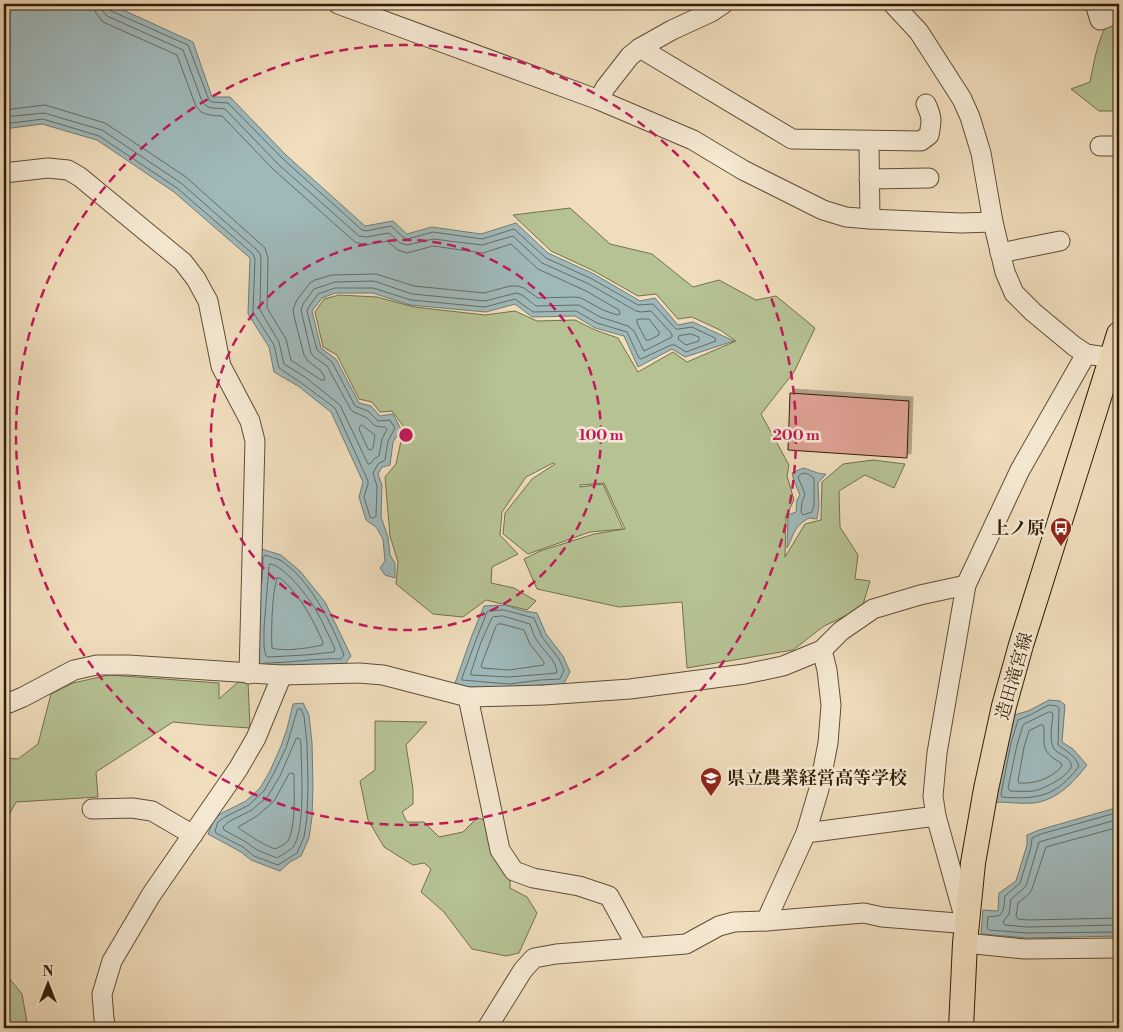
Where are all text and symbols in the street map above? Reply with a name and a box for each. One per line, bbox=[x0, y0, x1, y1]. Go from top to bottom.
centre of rings bbox=[397, 426, 415, 444]
text: 100 m bbox=[579, 426, 624, 445]
text: 200 m bbox=[772, 426, 820, 445]
bus stop icon: 上ノ原 bbox=[1049, 516, 1073, 547]
place label: 上ノ原 bbox=[991, 517, 1045, 540]
street label: 造田滝宮線 bbox=[991, 630, 1038, 723]
school or university icon: 県立農業経営高等学校 bbox=[699, 766, 723, 797]
place label: 県立農業経営高等学校 bbox=[727, 767, 907, 790]
north arrow bbox=[22, 960, 72, 1010]
text: N bbox=[42, 963, 54, 981]

